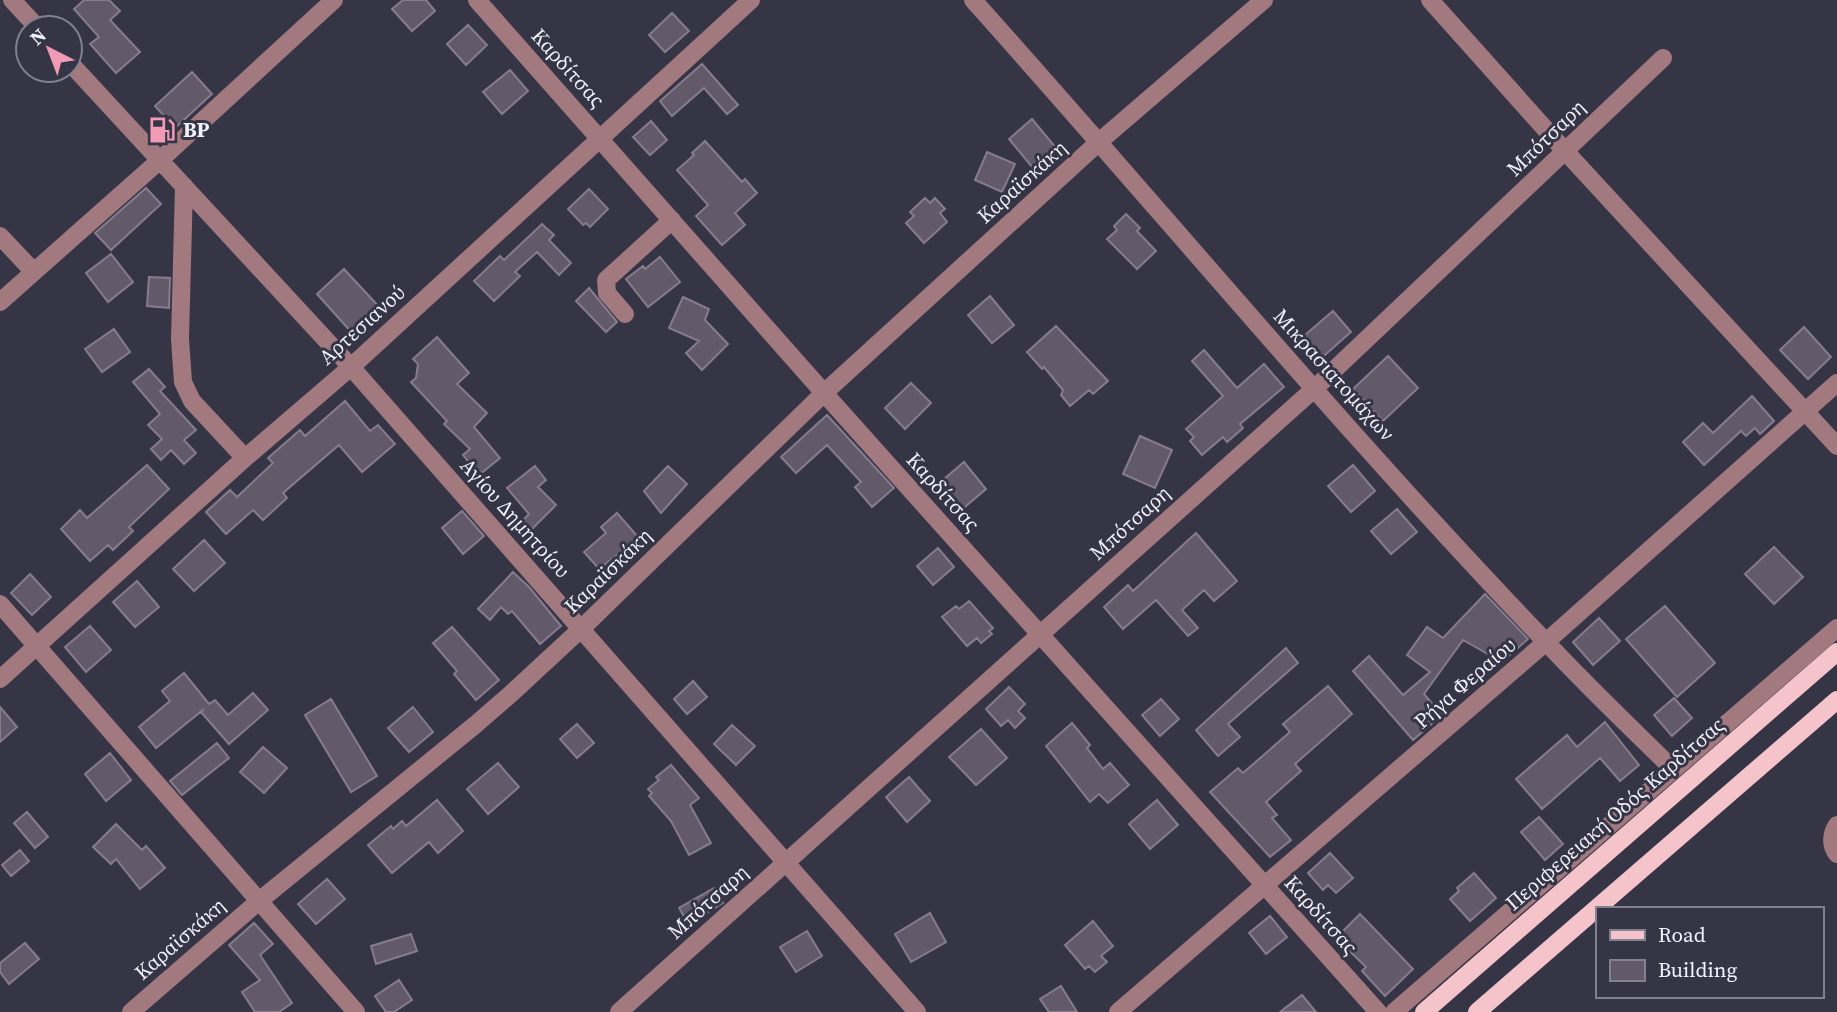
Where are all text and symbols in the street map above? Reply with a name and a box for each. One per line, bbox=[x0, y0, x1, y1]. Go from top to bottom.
north arrow bbox=[14, 14, 84, 84]
text: N bbox=[24, 22, 52, 51]
street label: Καρδίτσας bbox=[525, 22, 612, 114]
street label: Μπότσαρη bbox=[1500, 93, 1591, 182]
fuel station icon: BP bbox=[147, 115, 177, 145]
place label: BP bbox=[183, 115, 209, 144]
street label: Καραϊσκάκη bbox=[970, 133, 1073, 230]
street label: Αρτεσιανού bbox=[312, 278, 411, 371]
street label: Μικρασιατομάχων bbox=[1267, 302, 1402, 447]
street label: Καρδίτσας bbox=[900, 446, 987, 538]
street label: Αγίου Δημητρίου bbox=[454, 452, 577, 584]
street label: Μπότσαρη bbox=[1083, 479, 1176, 567]
street label: Καραϊσκάκη bbox=[557, 521, 658, 620]
street label: Ρήγα Φεραίου bbox=[1408, 630, 1522, 735]
street label: Περιφερειακή Οδός Καρδίτσας bbox=[1499, 710, 1730, 917]
street label: Μπότσαρη bbox=[661, 858, 754, 946]
street label: Καρδίτσας bbox=[1278, 869, 1365, 961]
street label: Καραϊσκάκη bbox=[128, 891, 231, 986]
legend bbox=[1596, 907, 1823, 998]
text: Road bbox=[1658, 920, 1706, 949]
text: Building bbox=[1658, 955, 1737, 984]

